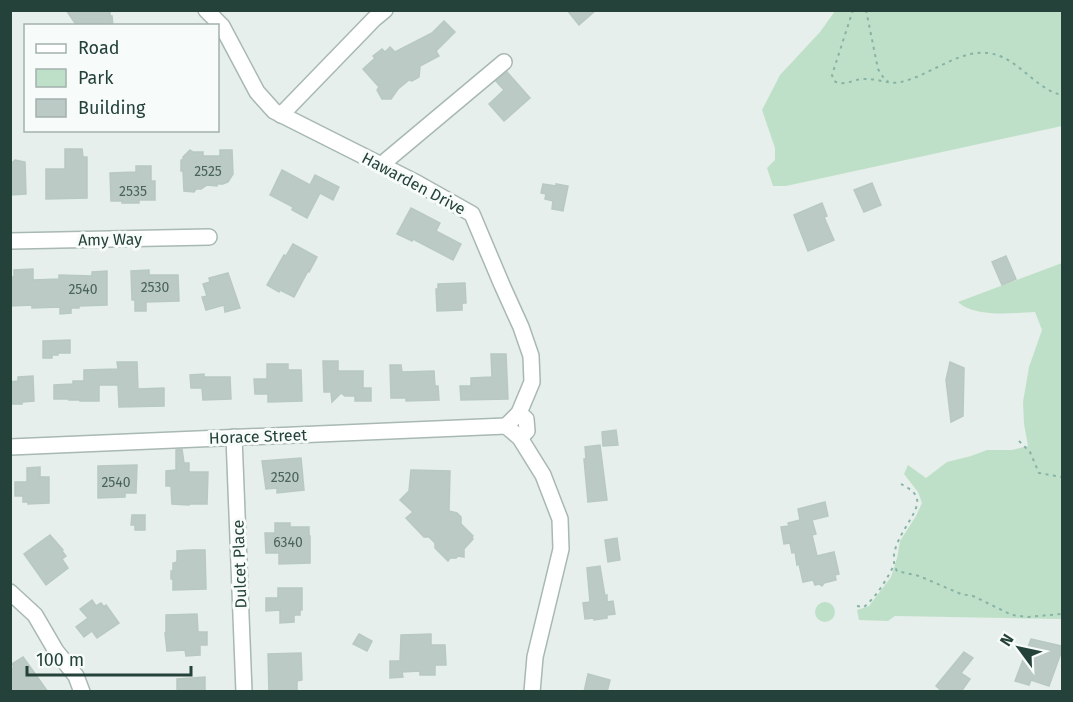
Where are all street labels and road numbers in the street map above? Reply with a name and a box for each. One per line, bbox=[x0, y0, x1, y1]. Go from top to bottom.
street label: Hawarden Drive bbox=[359, 148, 469, 219]
street label: Amy Way bbox=[78, 229, 142, 250]
street label: Horace Street bbox=[209, 425, 308, 448]
street label: Dulcet Place bbox=[228, 519, 251, 609]

